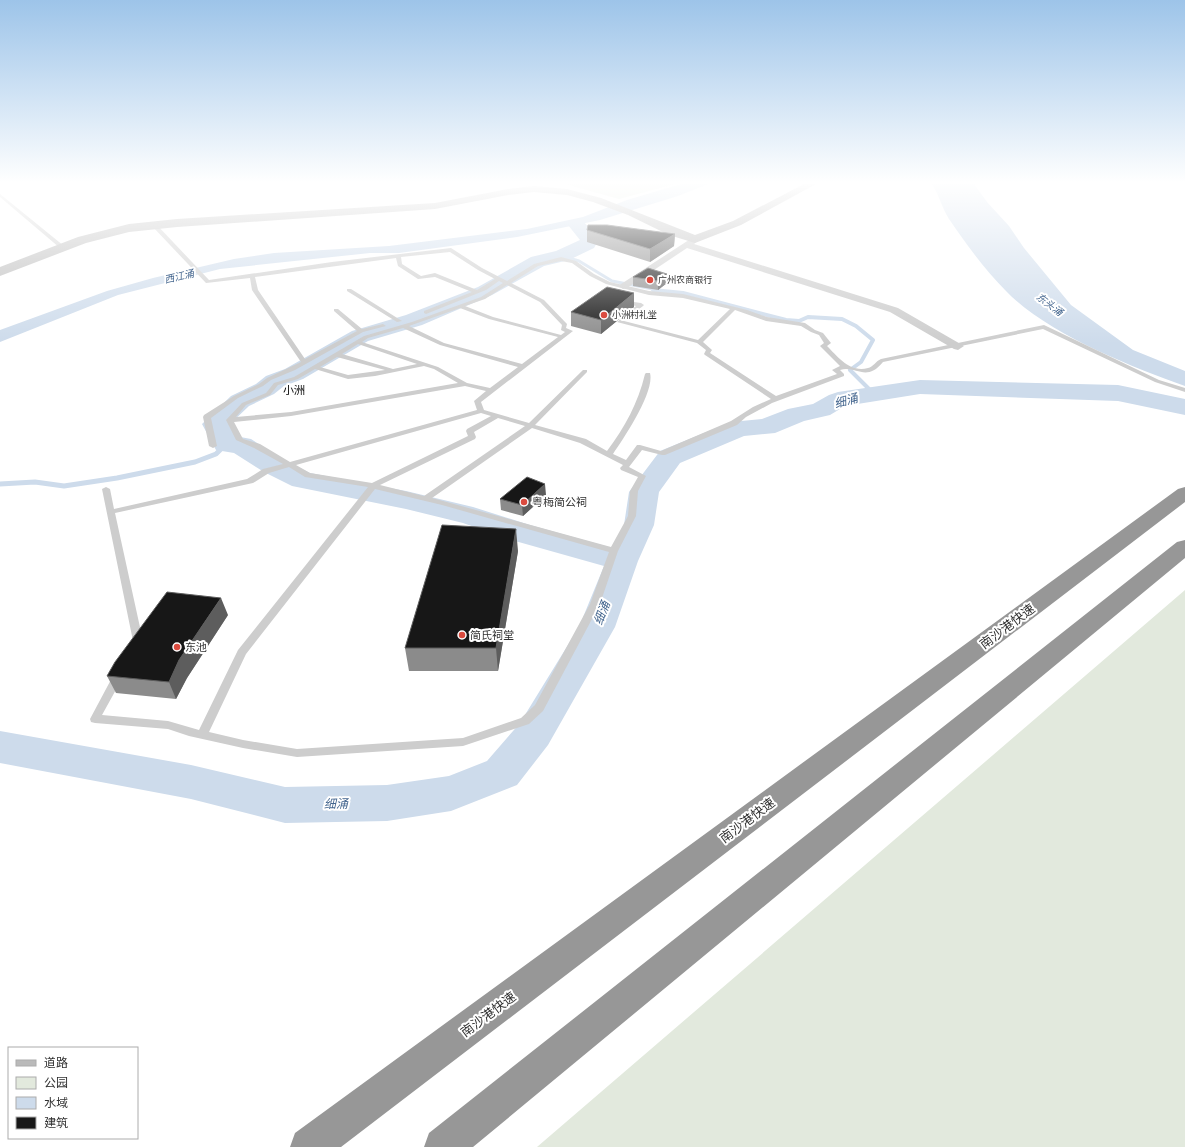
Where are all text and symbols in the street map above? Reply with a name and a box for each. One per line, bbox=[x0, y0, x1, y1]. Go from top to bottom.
water label: 西江涌 bbox=[163, 266, 196, 287]
place label: 广州农商银行 bbox=[658, 273, 712, 286]
marker: 广州农商银行 bbox=[645, 275, 655, 285]
water label: 东头涌 bbox=[1033, 289, 1067, 320]
place label: 小洲村礼堂 bbox=[612, 308, 657, 321]
marker: 小洲村礼堂 bbox=[599, 310, 609, 320]
district label: 小洲 bbox=[283, 382, 305, 398]
water label: 细涌 bbox=[832, 388, 862, 413]
place label: 粤梅简公祠 bbox=[532, 494, 587, 510]
marker: 粤梅简公祠 bbox=[519, 497, 529, 507]
water label: 细涌 bbox=[588, 596, 615, 627]
street label: 南沙港快速 bbox=[975, 598, 1039, 654]
place label: 简氏祠堂 bbox=[470, 627, 514, 643]
marker: 简氏祠堂 bbox=[457, 630, 467, 640]
place label: 东池 bbox=[185, 639, 207, 655]
marker: 东池 bbox=[172, 642, 182, 652]
street label: 南沙港快速 bbox=[715, 792, 779, 848]
water label: 细涌 bbox=[324, 794, 350, 813]
street label: 南沙港快速 bbox=[456, 986, 520, 1042]
legend bbox=[8, 1047, 138, 1139]
text: 道路 bbox=[44, 1053, 68, 1072]
text: 公园 bbox=[44, 1073, 68, 1092]
text: 水域 bbox=[44, 1093, 68, 1112]
text: 建筑 bbox=[44, 1113, 68, 1132]

